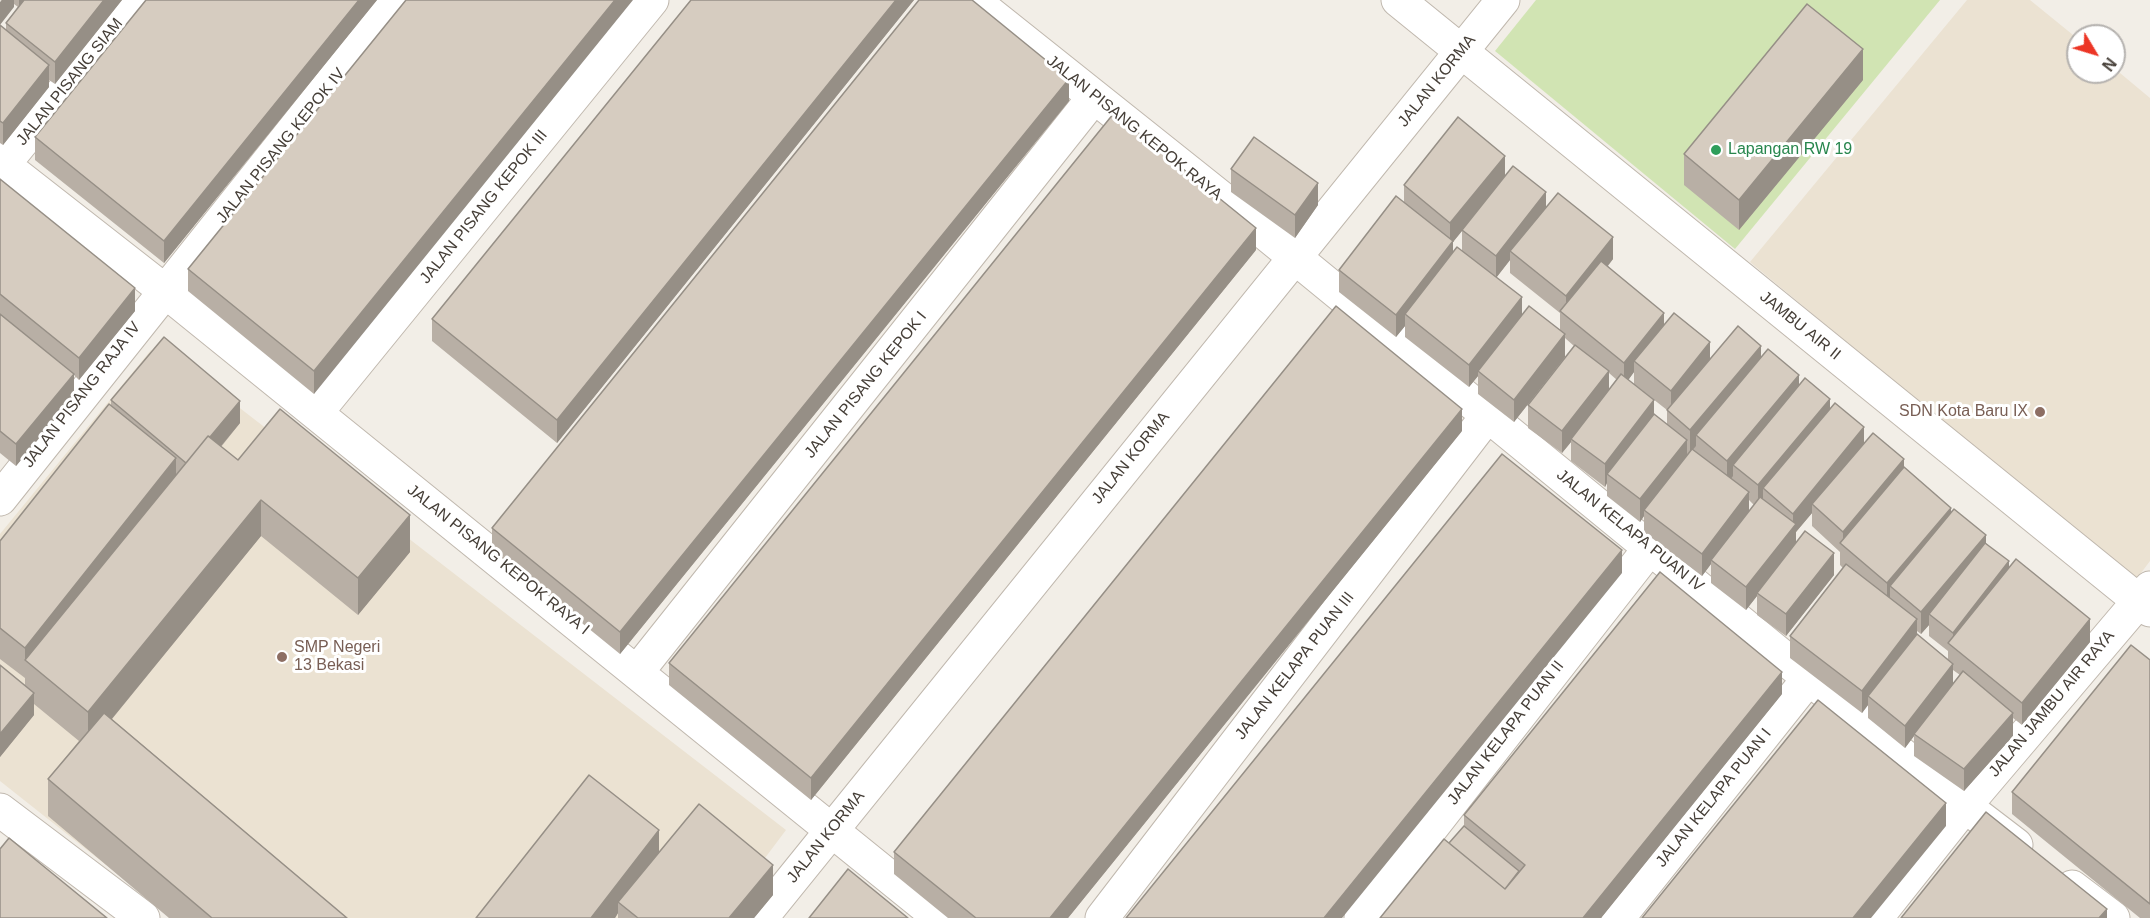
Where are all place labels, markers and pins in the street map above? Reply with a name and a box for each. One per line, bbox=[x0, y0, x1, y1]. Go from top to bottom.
place label: Lapangan RW 19 bbox=[1728, 140, 1852, 160]
marker: Lapangan RW 19 bbox=[1709, 143, 1723, 157]
place label: SDN Kota Baru IX bbox=[1899, 402, 2028, 422]
marker: SDN Kota Baru IX bbox=[2033, 405, 2047, 419]
place label: SMP Negeri 13 Bekasi bbox=[294, 638, 380, 676]
marker: SMP Negeri 13 Bekasi bbox=[275, 650, 289, 664]

